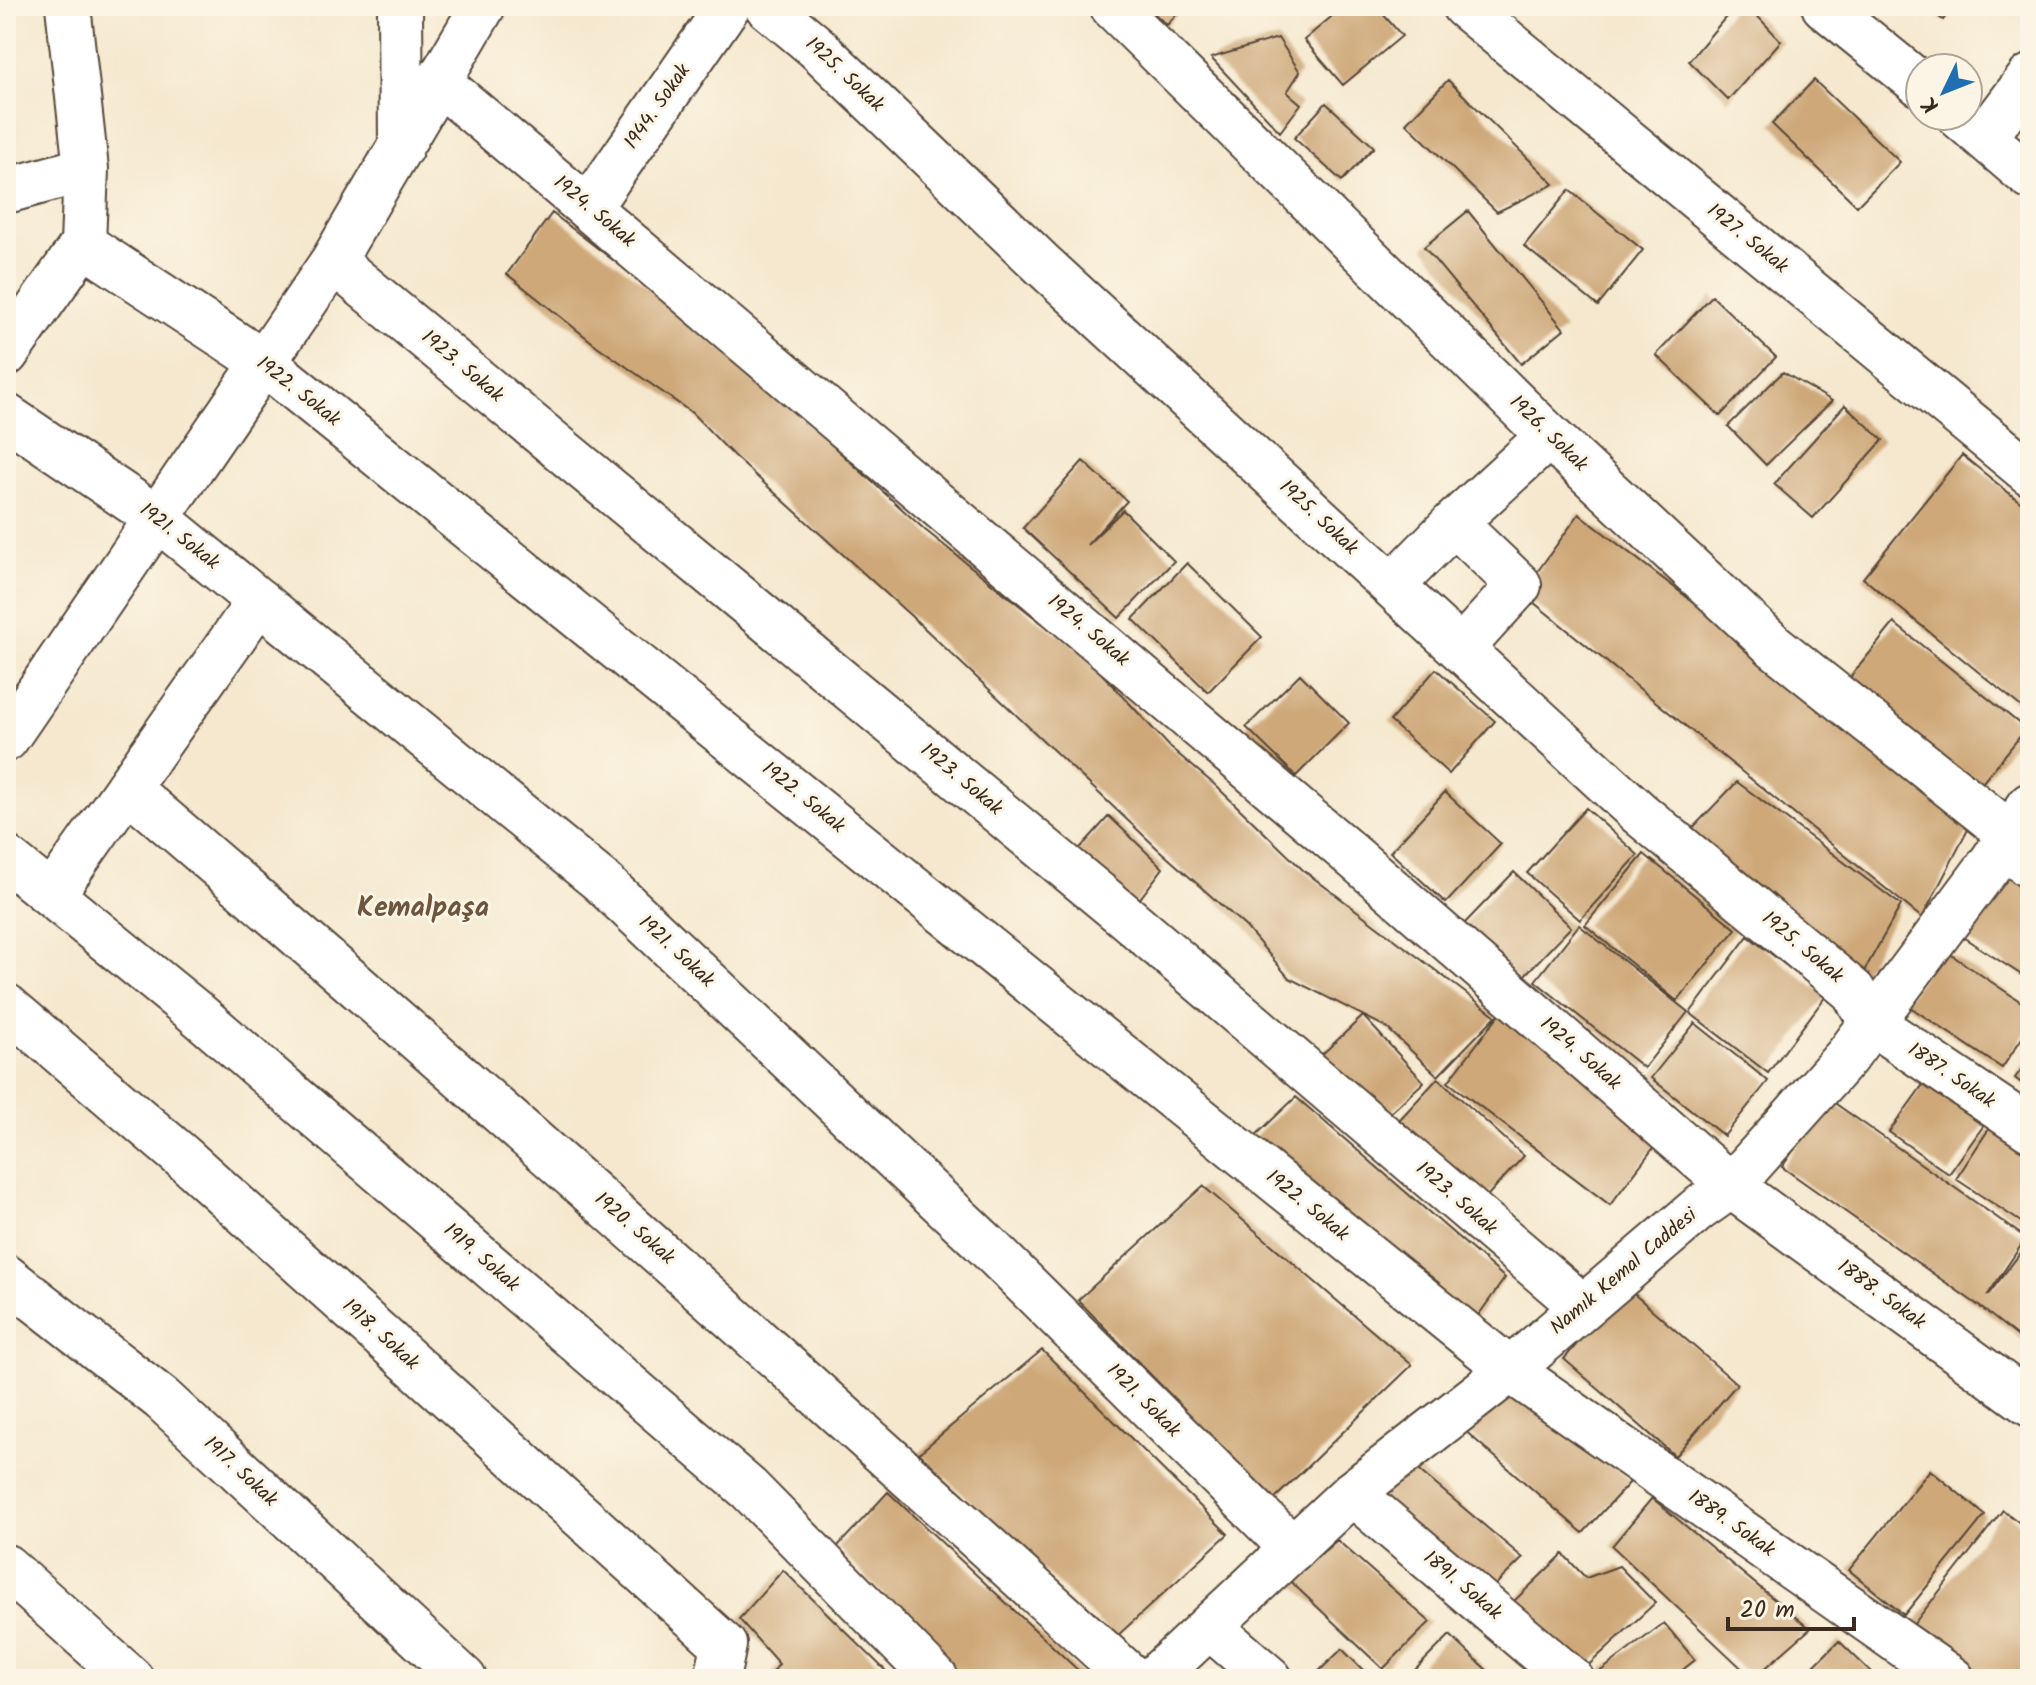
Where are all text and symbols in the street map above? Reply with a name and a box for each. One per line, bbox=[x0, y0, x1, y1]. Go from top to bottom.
street label: 1925. Sokak bbox=[797, 30, 892, 121]
north arrow bbox=[1904, 52, 1984, 132]
street label: 1944. Sokak bbox=[617, 57, 700, 157]
text: K bbox=[1914, 87, 1949, 121]
street label: 1924. Sokak bbox=[546, 168, 643, 257]
street label: 1927. Sokak bbox=[1699, 196, 1795, 282]
street label: 1923. Sokak bbox=[414, 323, 511, 412]
street label: 1922. Sokak bbox=[249, 349, 348, 436]
street label: 1926. Sokak bbox=[1501, 388, 1595, 480]
street label: 1925. Sokak bbox=[1271, 473, 1366, 564]
street label: 1921. Sokak bbox=[132, 495, 227, 579]
street label: 1924. Sokak bbox=[1040, 587, 1137, 676]
street label: 1923. Sokak bbox=[913, 736, 1010, 825]
street label: 1922. Sokak bbox=[754, 754, 852, 842]
district label: Kemalpaşa bbox=[357, 886, 489, 931]
street label: 1925. Sokak bbox=[1754, 904, 1851, 992]
street label: 1921. Sokak bbox=[631, 908, 722, 996]
street label: 1924. Sokak bbox=[1532, 1009, 1628, 1099]
street label: 1887. Sokak bbox=[1901, 1035, 2002, 1118]
street label: 1923. Sokak bbox=[1408, 1154, 1505, 1244]
street label: 1922. Sokak bbox=[1258, 1162, 1356, 1250]
street label: 1920. Sokak bbox=[586, 1185, 682, 1274]
street label: Namık Kemal Caddesi bbox=[1543, 1200, 1706, 1343]
street label: 1919. Sokak bbox=[436, 1216, 527, 1301]
street label: 1888. Sokak bbox=[1830, 1252, 1933, 1339]
street label: 1918. Sokak bbox=[334, 1291, 426, 1379]
street label: 1921. Sokak bbox=[1098, 1356, 1188, 1446]
street label: 1917. Sokak bbox=[195, 1429, 285, 1516]
street label: 1889. Sokak bbox=[1681, 1482, 1782, 1566]
street label: 1891. Sokak bbox=[1415, 1543, 1509, 1629]
scale bar bbox=[1728, 1581, 1854, 1631]
text: 20 m bbox=[1740, 1591, 1795, 1630]

